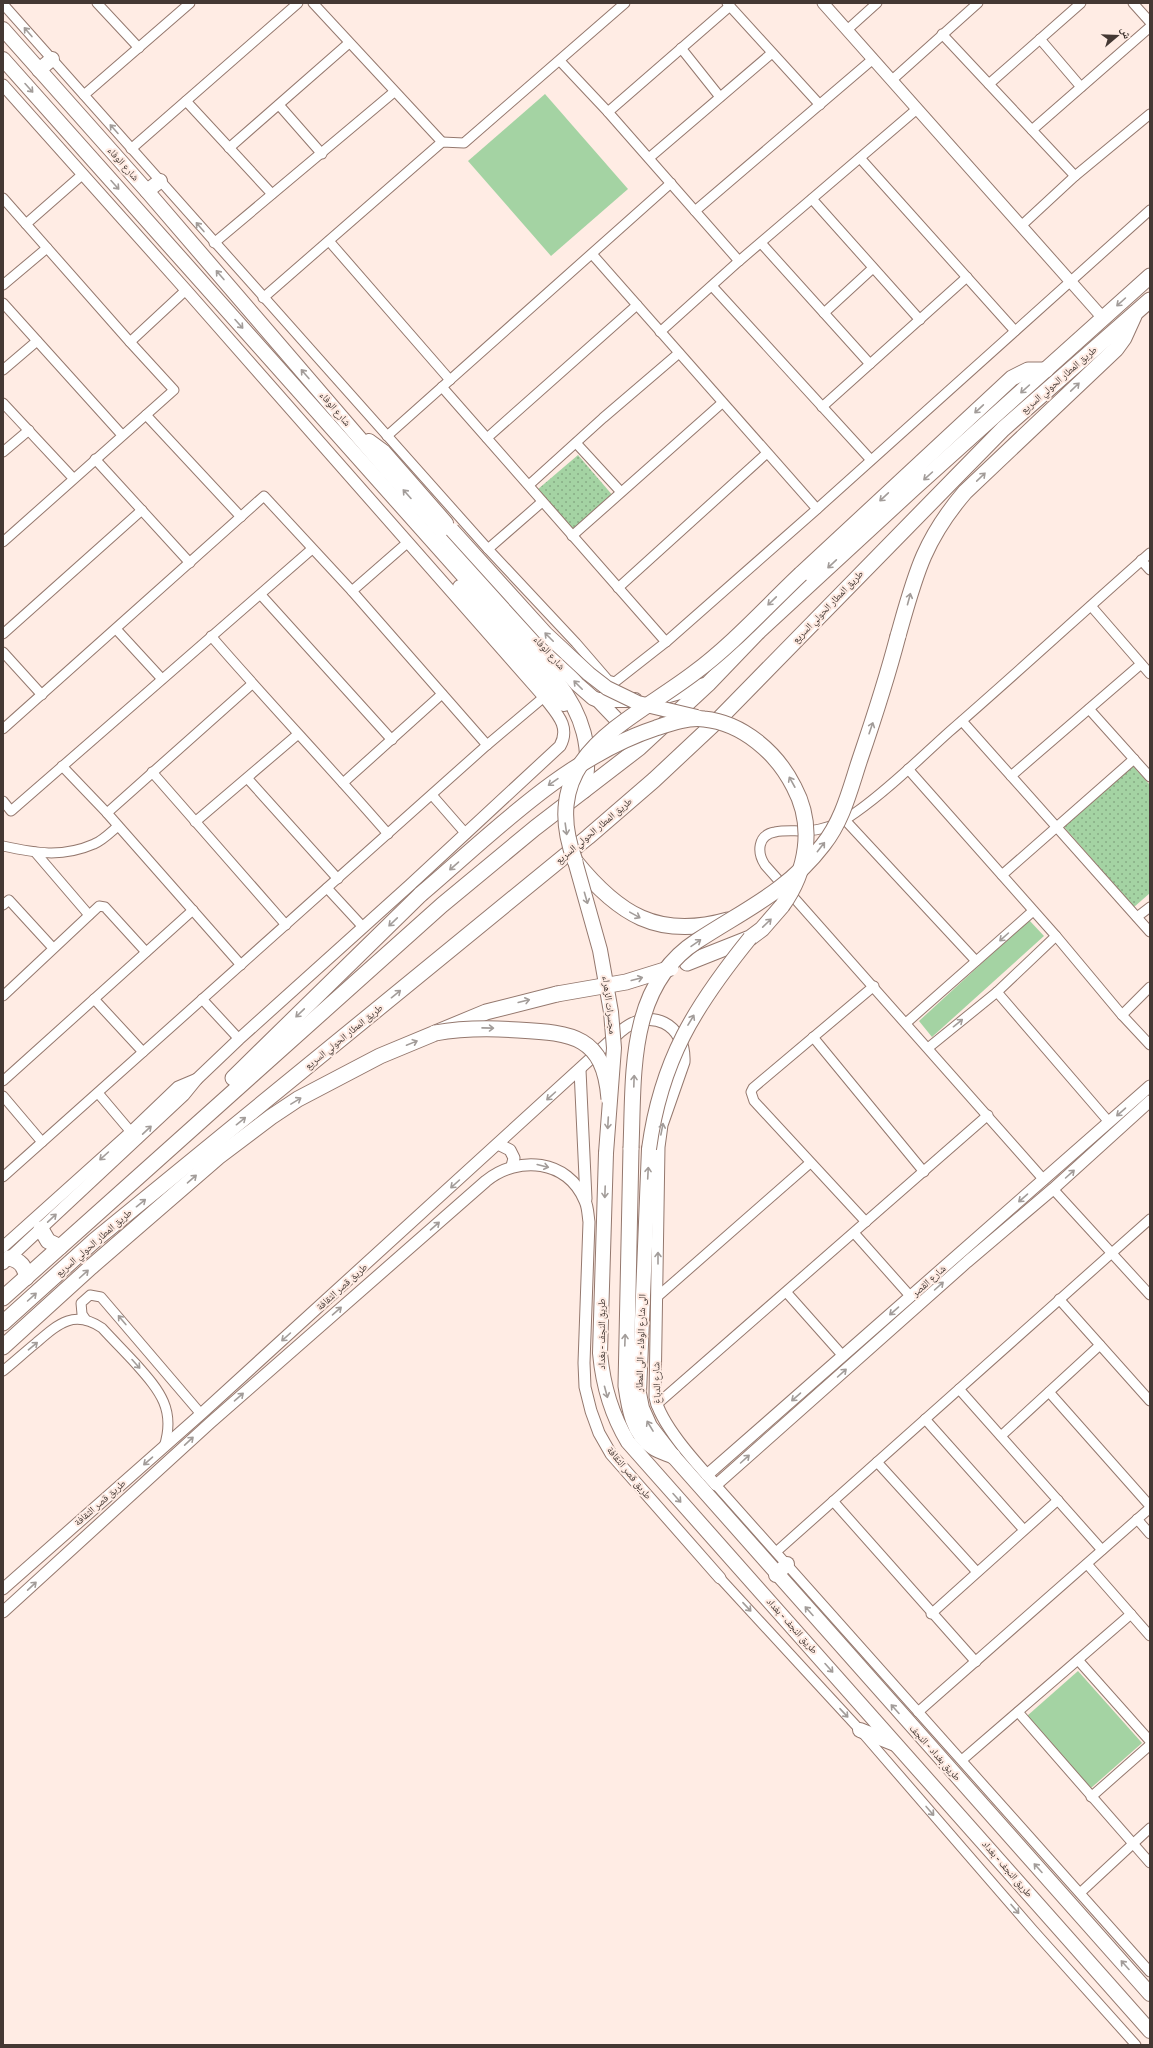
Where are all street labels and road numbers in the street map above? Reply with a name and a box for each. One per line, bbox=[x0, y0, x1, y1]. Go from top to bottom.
street label: شارع الوفاء bbox=[105, 145, 142, 184]
street label: طريق المطار الحولي السريع bbox=[1019, 344, 1101, 417]
street label: شارع الوفاء bbox=[317, 389, 353, 429]
street label: طريق المطار الحولي السريع bbox=[790, 568, 867, 647]
street label: شارع الوفاء bbox=[531, 634, 568, 673]
street label: طريق المطار الحولي السريع bbox=[553, 795, 636, 868]
street label: مجسرات الزهراء bbox=[599, 975, 619, 1035]
street label: طريق المطار الحولي السريع bbox=[303, 1002, 387, 1073]
street label: طريق المطار الحولي السريع bbox=[54, 1207, 136, 1280]
street label: طريق قصر الثقافة bbox=[314, 1261, 370, 1313]
street label: شارع القصر bbox=[909, 1262, 949, 1300]
street label: الى شارع الوفاء - الى المطار bbox=[633, 1294, 649, 1393]
street label: طريق النجف - بغداد bbox=[596, 1298, 608, 1370]
street label: شارع الدباغ bbox=[650, 1362, 664, 1404]
street label: طريق قصر الثقافة bbox=[604, 1444, 654, 1502]
street label: طريق قصر الثقافة bbox=[72, 1477, 128, 1529]
street label: طريق النجف - بغداد bbox=[764, 1596, 820, 1657]
street label: طريق بغداد - النجف bbox=[907, 1723, 963, 1784]
street label: طريق النجف - بغداد bbox=[979, 1838, 1035, 1900]

